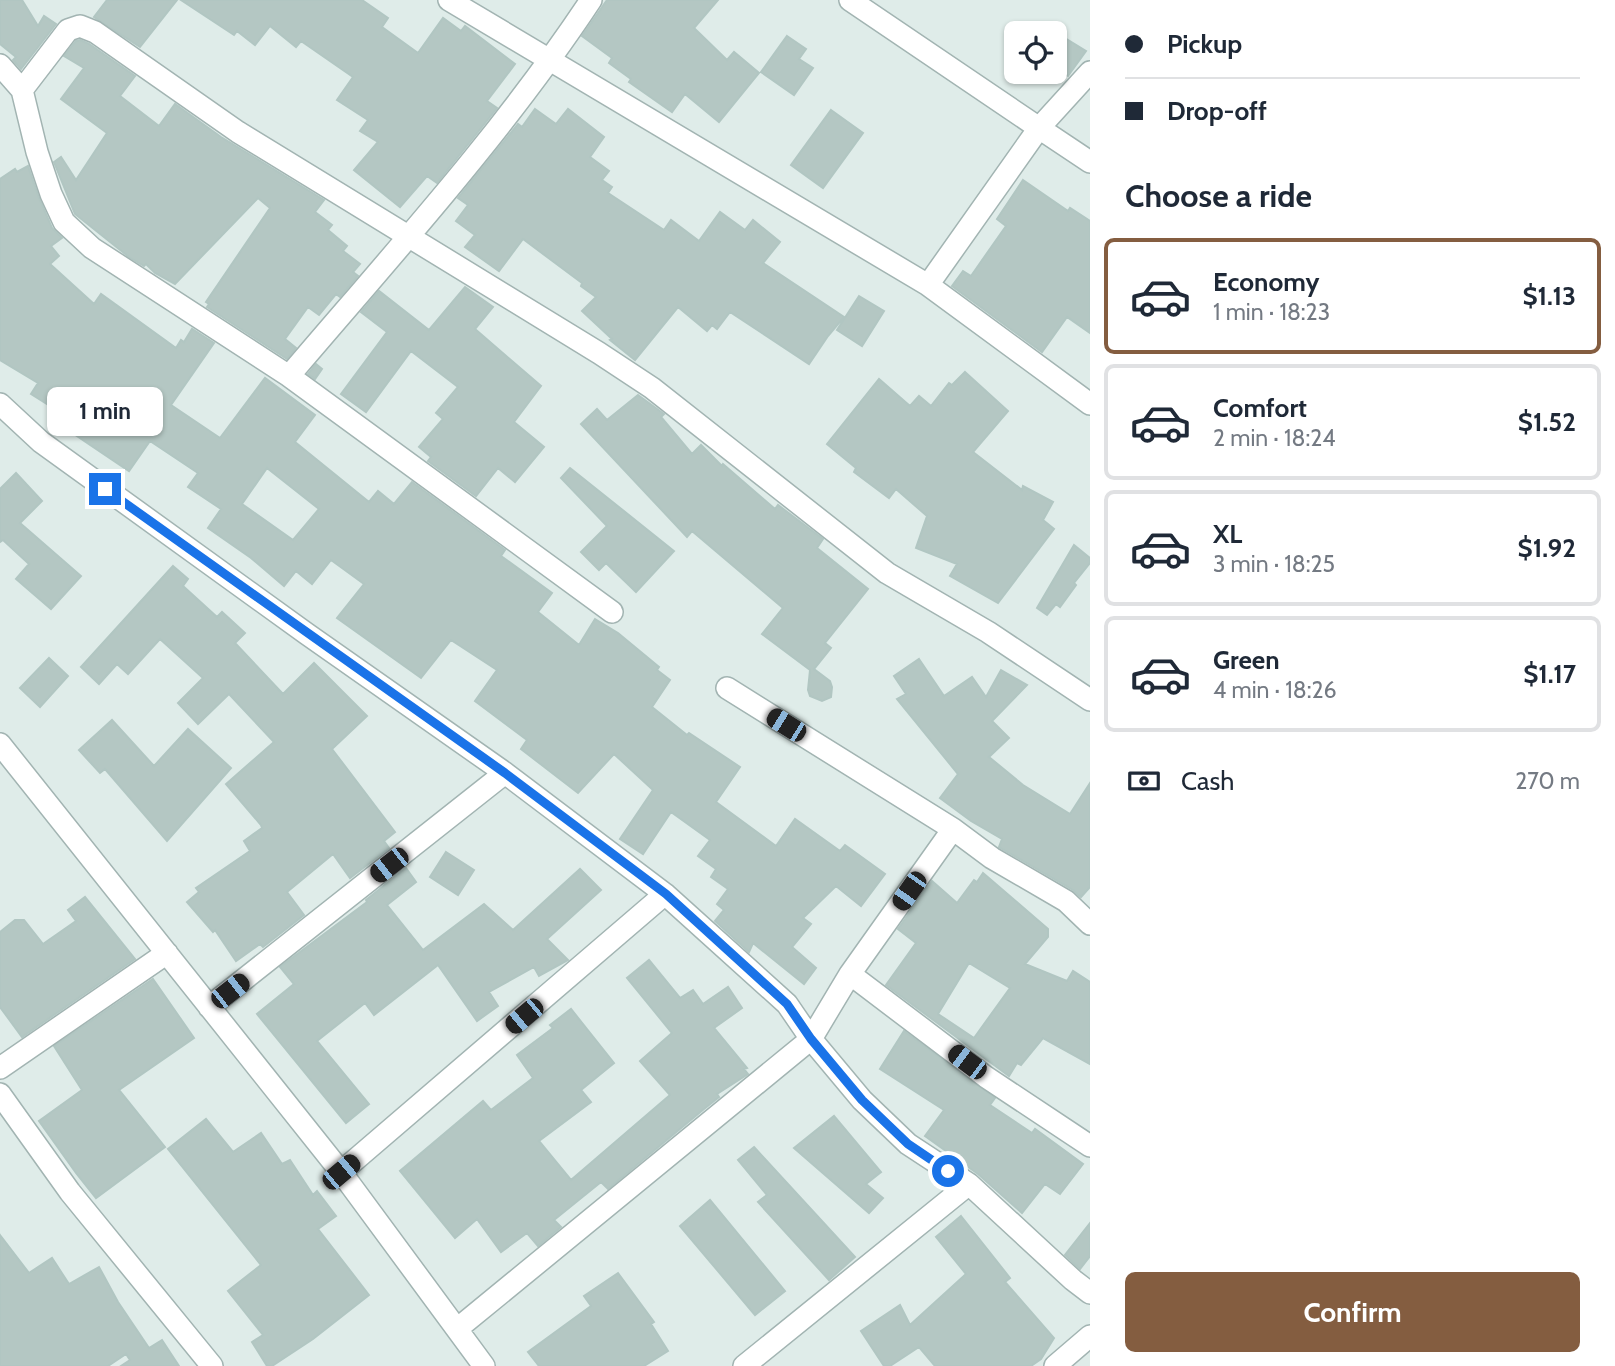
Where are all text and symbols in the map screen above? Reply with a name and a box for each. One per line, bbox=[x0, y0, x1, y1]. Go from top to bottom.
map controls bbox=[1004, 21, 1067, 84]
button: locate bbox=[1004, 21, 1067, 84]
text: Pickup bbox=[1167, 28, 1242, 60]
text: Drop-off bbox=[1167, 95, 1267, 127]
text: Choose a ride bbox=[1125, 176, 1312, 215]
icon: car bbox=[1129, 265, 1192, 328]
text: Economy bbox=[1213, 266, 1319, 298]
text: $1.13 bbox=[1522, 280, 1576, 312]
text: 1 min · 18:23 bbox=[1213, 298, 1330, 326]
callout: 1 min bbox=[47, 388, 163, 436]
icon: car bbox=[1129, 391, 1192, 454]
text: Comfort bbox=[1213, 392, 1307, 424]
text: 1 min bbox=[79, 397, 131, 425]
text: $1.52 bbox=[1518, 406, 1576, 438]
text: 2 min · 18:24 bbox=[1213, 424, 1336, 452]
route end bbox=[89, 473, 121, 505]
icon: car bbox=[1129, 517, 1192, 580]
text: XL bbox=[1213, 518, 1242, 550]
text: $1.92 bbox=[1518, 532, 1576, 564]
text: 3 min · 18:25 bbox=[1213, 550, 1335, 578]
icon: car bbox=[1129, 643, 1192, 706]
text: Green bbox=[1213, 644, 1280, 676]
text: $1.17 bbox=[1523, 658, 1576, 690]
text: 4 min · 18:26 bbox=[1213, 676, 1337, 704]
car bbox=[763, 705, 810, 745]
icon: cash bbox=[1125, 762, 1163, 800]
text: Cash bbox=[1181, 765, 1234, 797]
text: 270 m bbox=[1515, 767, 1580, 795]
car bbox=[366, 844, 413, 886]
car bbox=[889, 868, 930, 914]
car bbox=[207, 970, 254, 1012]
car bbox=[502, 994, 547, 1038]
car bbox=[944, 1041, 991, 1083]
car bbox=[319, 1150, 364, 1194]
route start bbox=[932, 1155, 964, 1187]
button: Confirm bbox=[1125, 1272, 1580, 1352]

